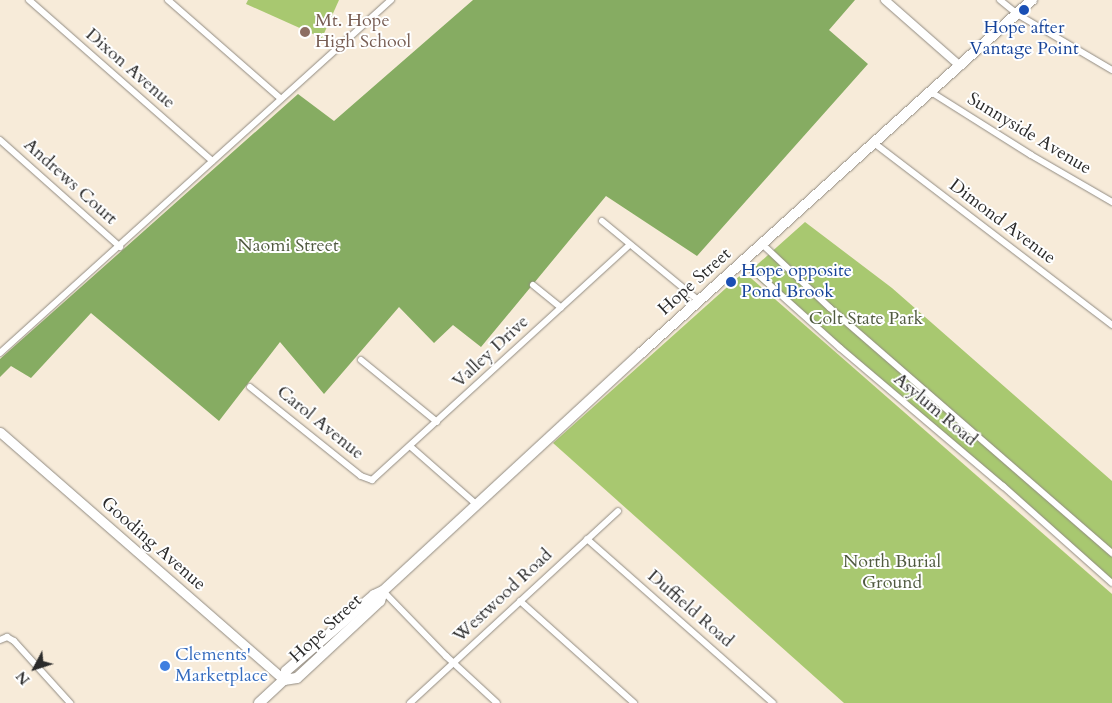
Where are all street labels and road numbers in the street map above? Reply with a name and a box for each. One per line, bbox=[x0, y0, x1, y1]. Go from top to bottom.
street label: Dixon Avenue bbox=[81, 24, 179, 114]
street label: Sunnyside Avenue bbox=[963, 88, 1095, 180]
street label: Andrews Court bbox=[19, 134, 121, 230]
street label: Dimond Avenue bbox=[945, 175, 1059, 269]
street label: Hope Street bbox=[654, 244, 736, 320]
street label: Valley Drive bbox=[448, 311, 534, 393]
street label: Asylum Road bbox=[889, 369, 981, 451]
street label: Carol Avenue bbox=[272, 381, 368, 465]
street label: Gooding Avenue bbox=[96, 493, 210, 595]
street label: Westwood Road bbox=[449, 545, 557, 647]
street label: Duffield Road bbox=[643, 566, 737, 652]
street label: Hope Street bbox=[285, 590, 367, 668]

